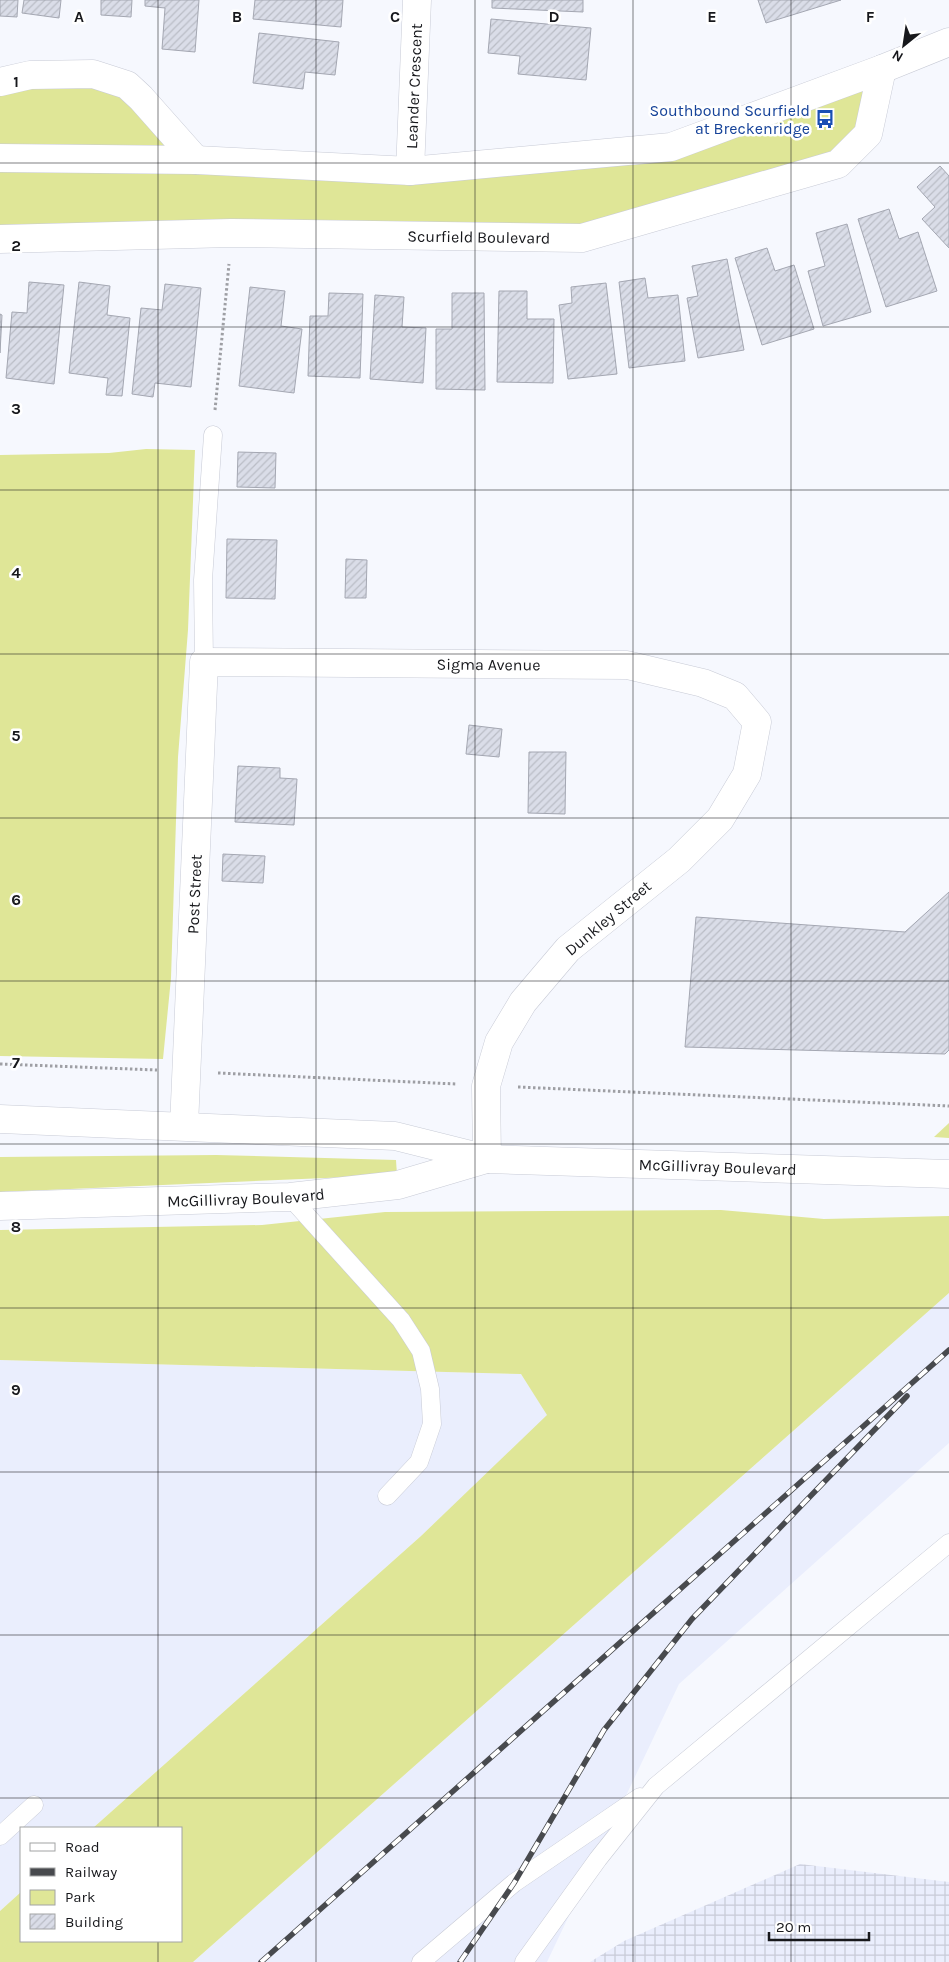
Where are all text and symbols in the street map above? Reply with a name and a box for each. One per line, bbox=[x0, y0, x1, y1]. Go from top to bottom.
text: A bbox=[74, 7, 84, 26]
text: B bbox=[232, 7, 242, 26]
text: C bbox=[390, 7, 400, 26]
text: D bbox=[549, 7, 560, 26]
text: E bbox=[707, 7, 717, 26]
text: F bbox=[866, 7, 875, 26]
north arrow bbox=[879, 20, 929, 70]
street label: Leander Crescent bbox=[401, 23, 426, 149]
text: N bbox=[889, 46, 906, 66]
text: 1 bbox=[13, 72, 19, 91]
place label: Southbound Scurfield at Breckenridge bbox=[650, 101, 810, 138]
bus stop icon: Southbound Scurfield at Breckenridge bbox=[814, 108, 836, 130]
street label: Scurfield Boulevard bbox=[407, 226, 551, 247]
text: 2 bbox=[11, 236, 21, 255]
text: 3 bbox=[11, 399, 21, 418]
text: 4 bbox=[11, 563, 21, 582]
street label: Sigma Avenue bbox=[437, 654, 541, 674]
text: 5 bbox=[11, 726, 21, 745]
street label: Post Street bbox=[183, 854, 205, 935]
street label: Dunkley Street bbox=[561, 876, 655, 960]
text: 6 bbox=[11, 890, 21, 909]
text: 7 bbox=[12, 1053, 20, 1072]
street label: McGillivray Boulevard bbox=[638, 1154, 797, 1179]
street label: McGillivray Boulevard bbox=[167, 1184, 326, 1210]
text: 8 bbox=[11, 1217, 21, 1236]
text: 9 bbox=[11, 1380, 21, 1399]
legend bbox=[20, 1827, 182, 1942]
text: Road bbox=[65, 1838, 100, 1856]
text: Railway bbox=[65, 1863, 117, 1881]
text: Park bbox=[65, 1888, 95, 1906]
scale bar bbox=[769, 1910, 869, 1942]
text: Building bbox=[65, 1913, 123, 1931]
text: 20 m bbox=[776, 1918, 811, 1936]

